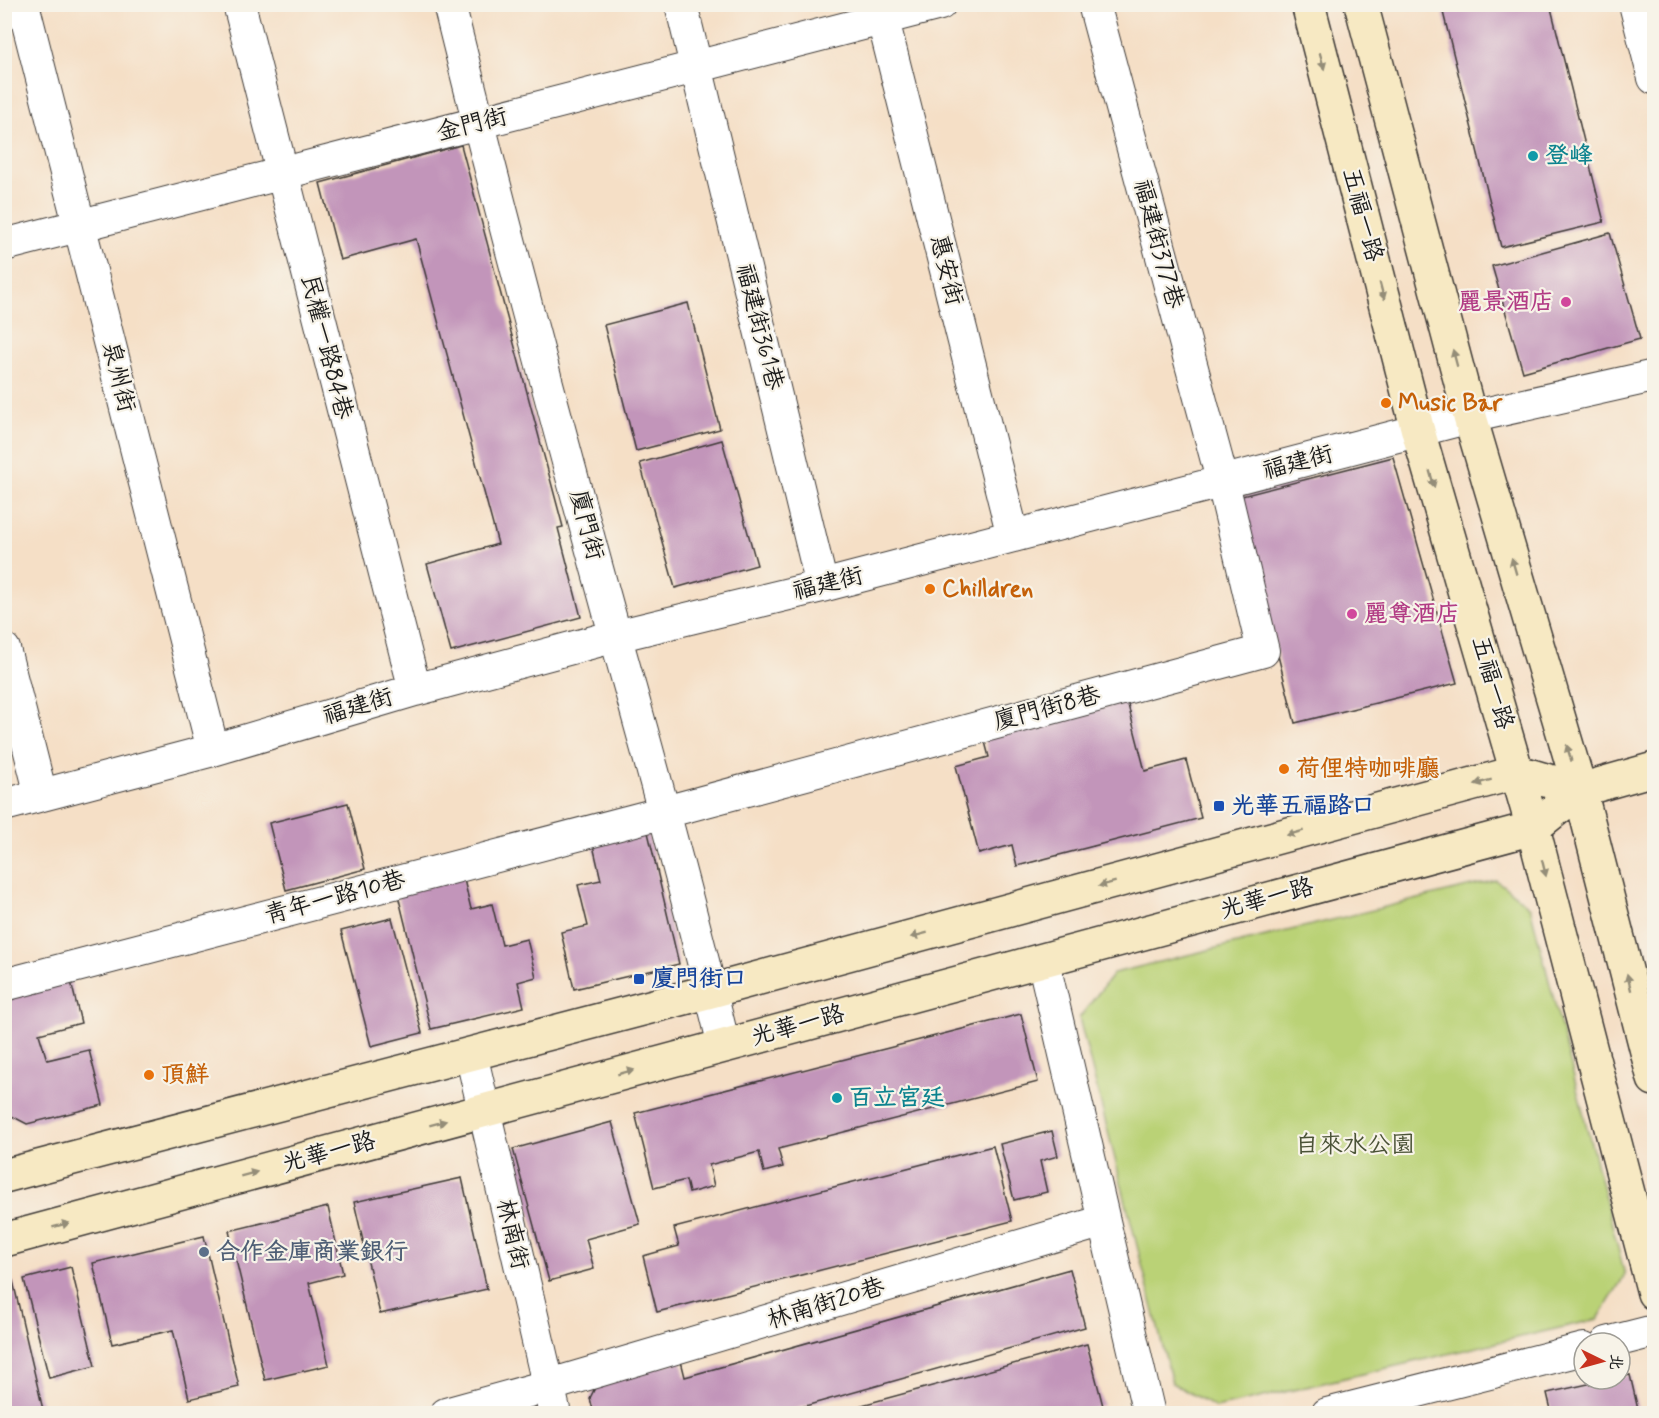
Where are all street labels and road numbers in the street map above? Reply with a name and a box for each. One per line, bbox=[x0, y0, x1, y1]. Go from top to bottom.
street label: 金門街 bbox=[433, 101, 511, 149]
street label: 五福一路 bbox=[1335, 165, 1389, 265]
street label: 福建街377巷 bbox=[1126, 176, 1190, 312]
street label: 惠安街 bbox=[922, 231, 970, 309]
street label: 福建街361巷 bbox=[728, 260, 790, 394]
street label: 民權一路84巷 bbox=[293, 271, 359, 423]
street label: 泉州街 bbox=[94, 338, 142, 416]
street label: 福建街 bbox=[1259, 439, 1337, 487]
street label: 廈門街 bbox=[562, 486, 610, 564]
street label: 福建街 bbox=[789, 560, 867, 608]
street label: 五福一路 bbox=[1464, 633, 1520, 733]
street label: 廈門街8巷 bbox=[990, 680, 1104, 738]
street label: 福建街 bbox=[319, 682, 397, 732]
street label: 青年一路10巷 bbox=[261, 864, 409, 932]
street label: 光華一路 bbox=[1217, 872, 1317, 926]
street label: 光華一路 bbox=[748, 999, 848, 1053]
street label: 光華一路 bbox=[279, 1126, 379, 1180]
street label: 林南街 bbox=[489, 1195, 535, 1273]
street label: 林南街20巷 bbox=[763, 1271, 889, 1337]

